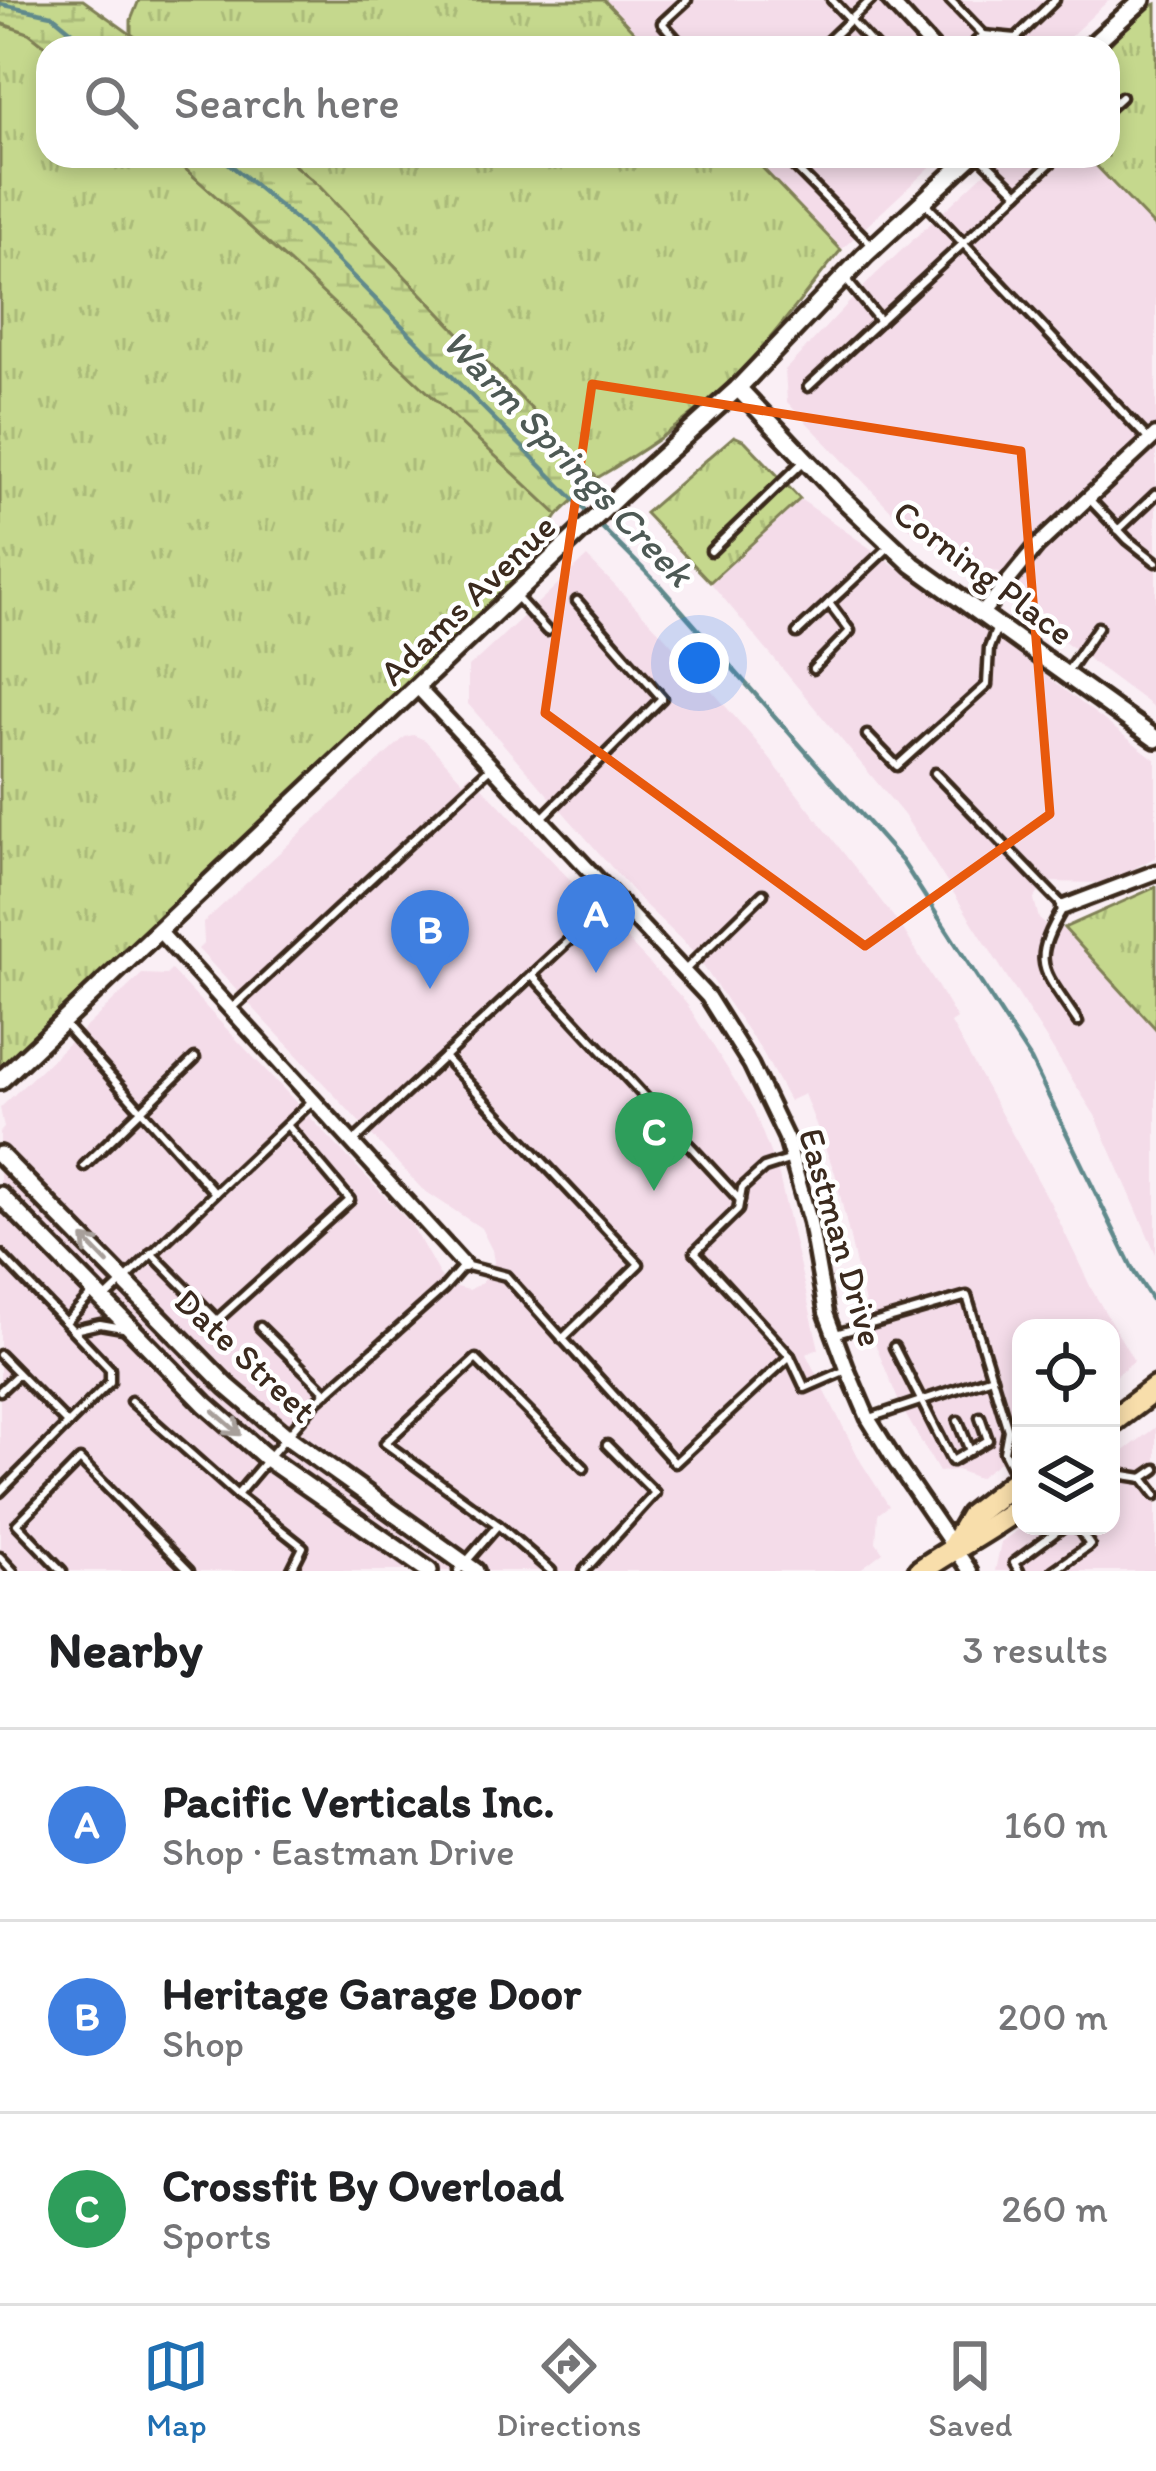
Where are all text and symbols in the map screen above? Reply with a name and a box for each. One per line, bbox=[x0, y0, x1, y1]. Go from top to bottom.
search box bbox=[36, 36, 1120, 168]
icon: search bbox=[78, 69, 144, 135]
text: Search here bbox=[174, 75, 400, 129]
water label: Warm Springs Creek bbox=[434, 319, 705, 597]
street label: Corning Place bbox=[885, 491, 1082, 654]
street label: Adams Avenue bbox=[370, 505, 564, 694]
your location bbox=[669, 633, 729, 693]
pin: A bbox=[557, 874, 635, 973]
pin: B bbox=[391, 890, 469, 989]
pin: C bbox=[615, 1092, 693, 1191]
street label: Eastman Drive bbox=[790, 1123, 893, 1351]
one-way arrow bbox=[81, 1236, 109, 1265]
street label: Date Street bbox=[166, 1279, 325, 1432]
map controls bbox=[1012, 1319, 1120, 1535]
button: locate bbox=[1012, 1319, 1120, 1427]
one-way arrow bbox=[211, 1409, 242, 1436]
button: layers bbox=[1012, 1427, 1120, 1535]
text: Nearby bbox=[48, 1619, 203, 1680]
text: 3 results bbox=[962, 1626, 1108, 1673]
text: Pacific Verticals Inc. bbox=[162, 1774, 554, 1828]
text: A bbox=[75, 1801, 99, 1848]
text: 160 m bbox=[1004, 1801, 1108, 1848]
text: Shop · Eastman Drive bbox=[162, 1828, 515, 1875]
text: Heritage Garage Door bbox=[162, 1966, 581, 2020]
text: B bbox=[74, 1993, 100, 2040]
text: 200 m bbox=[998, 1993, 1108, 2040]
text: Shop bbox=[162, 2020, 244, 2067]
text: Crossfit By Overload bbox=[162, 2158, 564, 2212]
text: C bbox=[74, 2185, 100, 2232]
text: 260 m bbox=[1001, 2185, 1108, 2232]
text: Sports bbox=[162, 2212, 271, 2259]
tab: Map bbox=[143, 2333, 209, 2444]
tab: Directions bbox=[496, 2333, 641, 2444]
tab: Saved bbox=[928, 2333, 1013, 2444]

